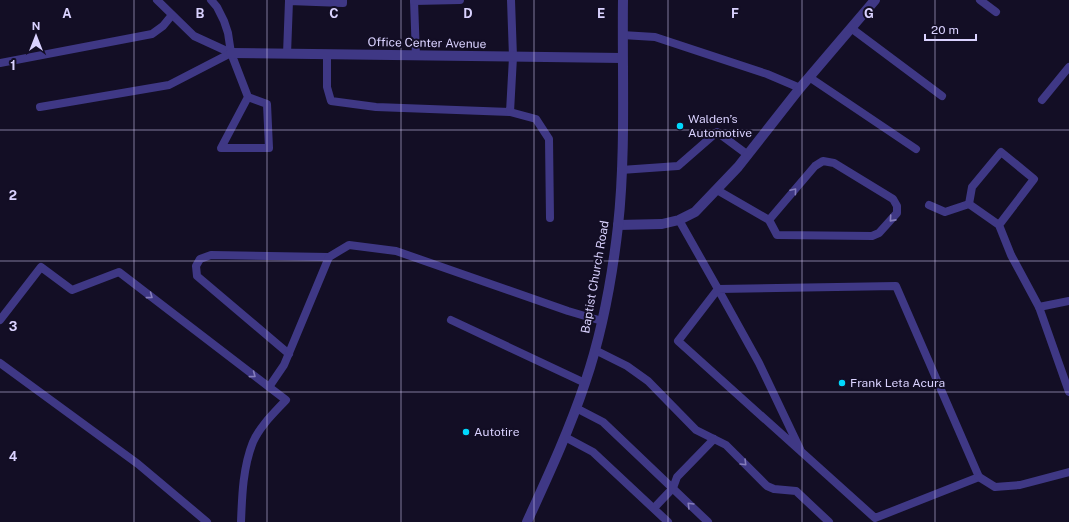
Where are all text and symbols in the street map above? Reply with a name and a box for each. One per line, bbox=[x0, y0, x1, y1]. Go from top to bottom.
text: A bbox=[62, 6, 72, 21]
text: B bbox=[196, 6, 205, 21]
text: C bbox=[329, 6, 339, 21]
text: D bbox=[463, 6, 473, 21]
text: E bbox=[597, 6, 605, 21]
text: F bbox=[731, 6, 739, 21]
text: G bbox=[864, 6, 874, 21]
north arrow bbox=[16, 16, 56, 56]
scale bar bbox=[925, 16, 976, 42]
text: N bbox=[32, 20, 40, 32]
text: 20 m bbox=[931, 23, 959, 37]
street label: Office Center Avenue bbox=[367, 35, 487, 51]
text: 1 bbox=[10, 58, 16, 73]
place label: Walden’s Automotive bbox=[688, 112, 752, 140]
marker: Walden’s Automotive bbox=[675, 121, 685, 131]
text: 2 bbox=[9, 188, 17, 203]
one-way arrow bbox=[790, 188, 797, 195]
one-way arrow bbox=[889, 214, 897, 222]
street label: Baptist Church Road bbox=[578, 220, 612, 334]
one-way arrow bbox=[145, 291, 152, 298]
text: 3 bbox=[9, 319, 18, 334]
one-way arrow bbox=[248, 370, 255, 377]
place label: Frank Leta Acura bbox=[850, 376, 945, 390]
marker: Frank Leta Acura bbox=[837, 378, 847, 388]
place label: Autotire bbox=[474, 425, 520, 439]
marker: Autotire bbox=[461, 427, 471, 437]
text: 4 bbox=[9, 449, 18, 464]
one-way arrow bbox=[739, 458, 747, 466]
one-way arrow bbox=[687, 502, 695, 510]

